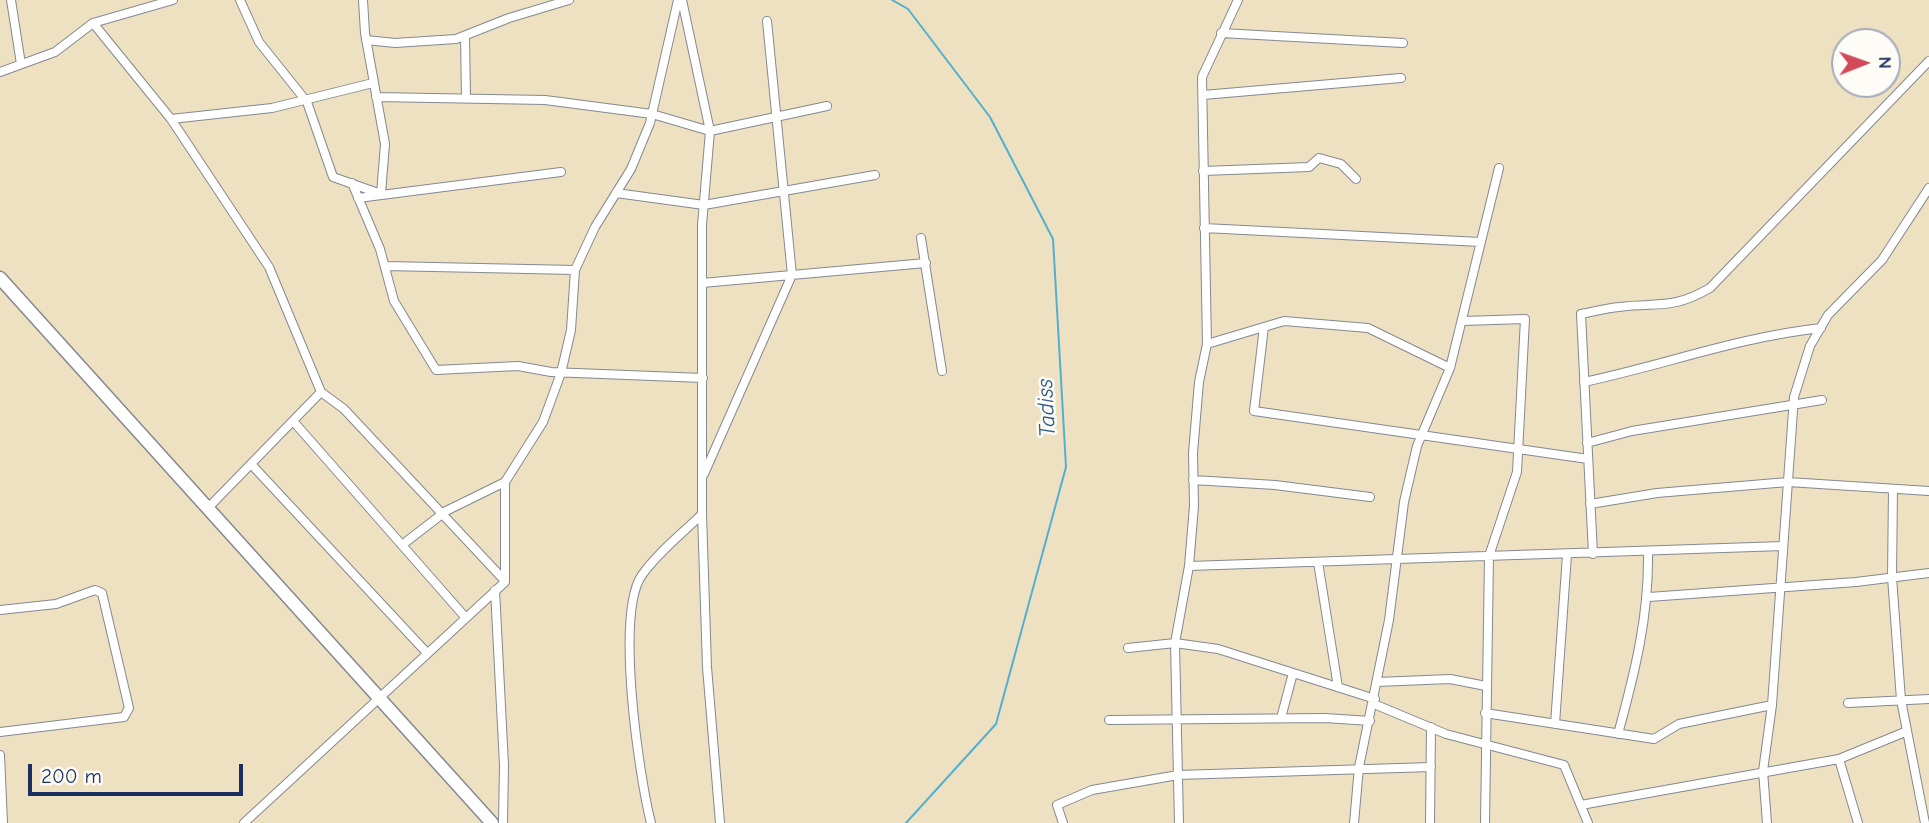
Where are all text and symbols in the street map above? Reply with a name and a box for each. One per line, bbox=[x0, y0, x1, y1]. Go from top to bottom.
north arrow bbox=[1831, 28, 1901, 98]
text: N bbox=[1874, 56, 1896, 69]
water label: Tadiss bbox=[1032, 378, 1062, 438]
scale bar bbox=[32, 750, 247, 794]
text: 200 m bbox=[41, 764, 102, 788]

